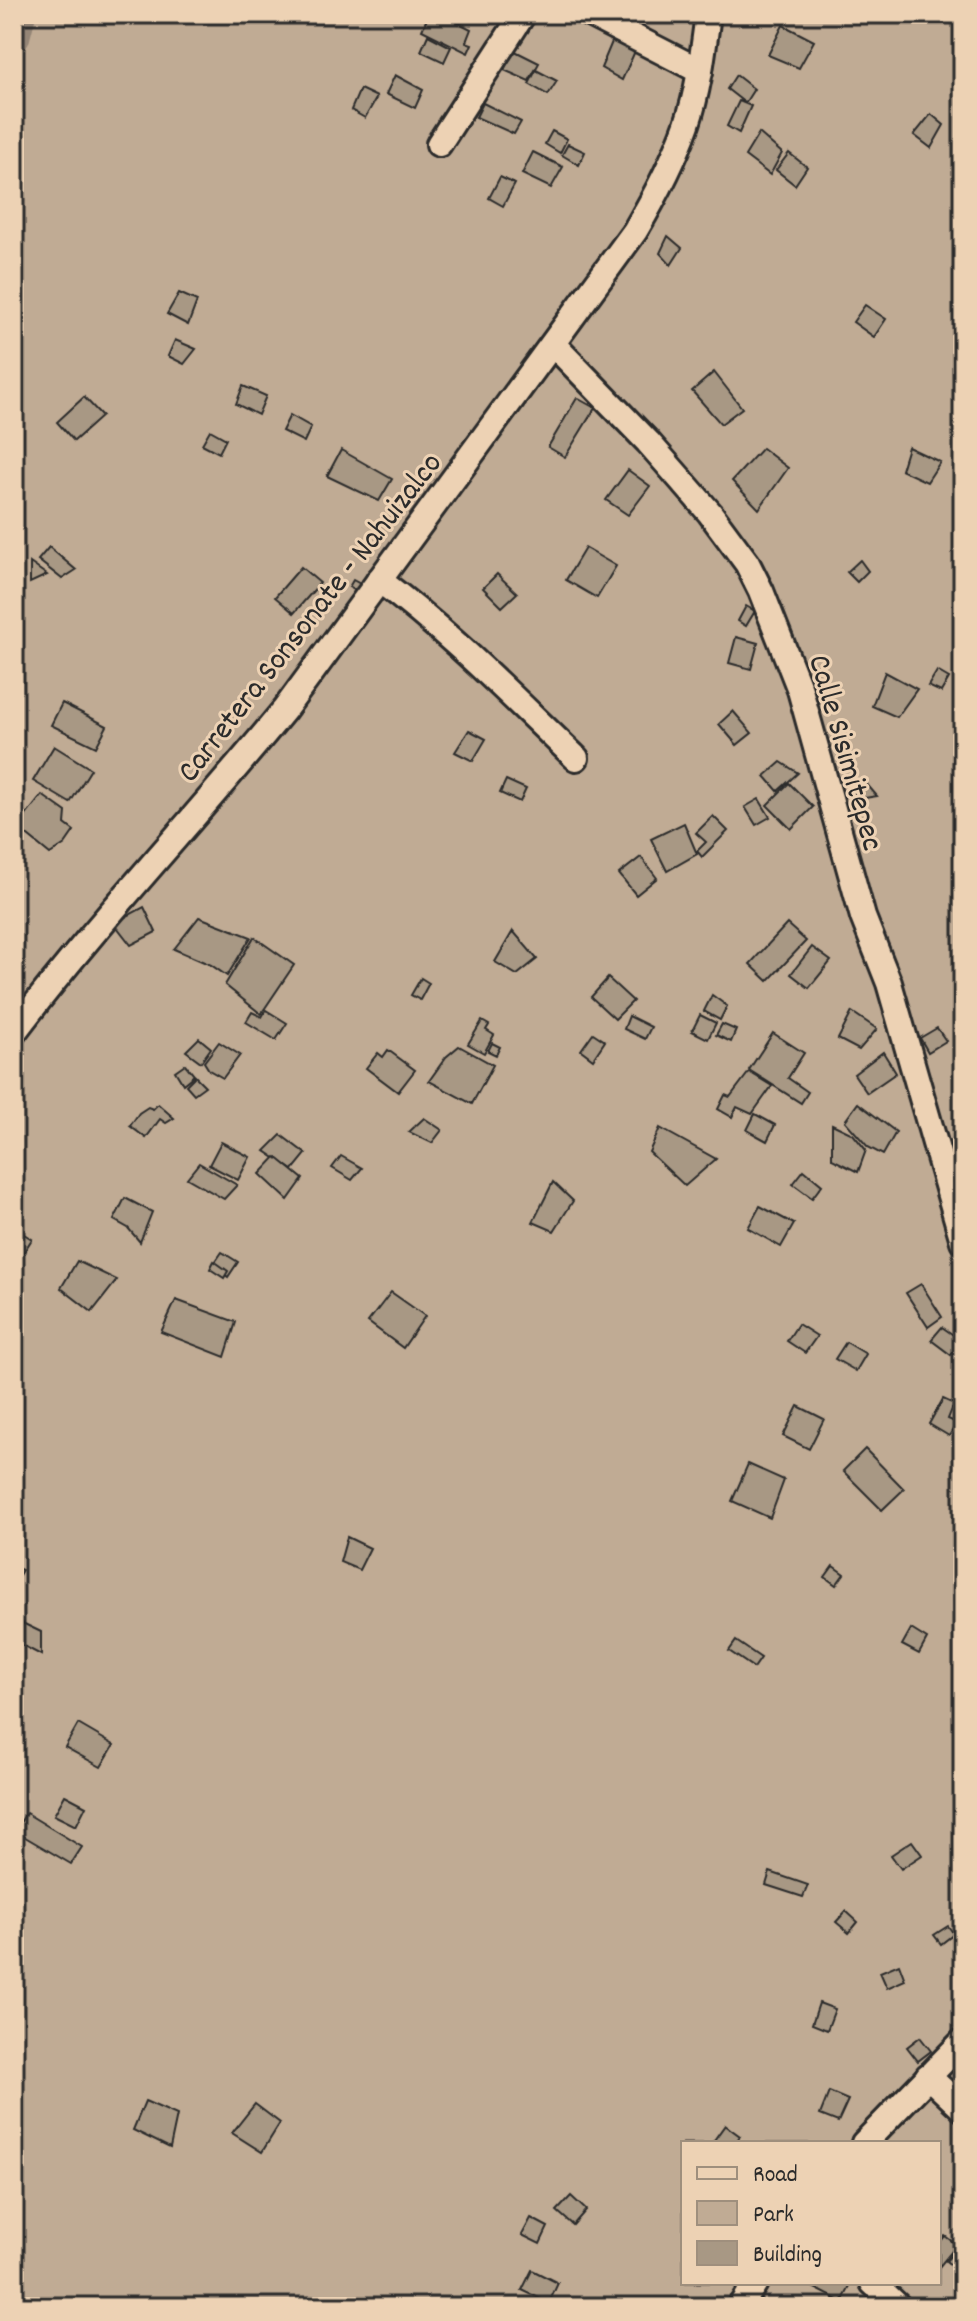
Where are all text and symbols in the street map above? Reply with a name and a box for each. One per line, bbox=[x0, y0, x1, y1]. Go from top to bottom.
street label: Carretera Sonsonate - Nahuizalco bbox=[168, 444, 456, 794]
street label: Calle Sisimitepec bbox=[793, 650, 893, 857]
legend bbox=[681, 2141, 941, 2285]
text: Road bbox=[753, 2159, 798, 2193]
text: Park bbox=[753, 2199, 794, 2233]
text: Building bbox=[753, 2239, 822, 2273]

